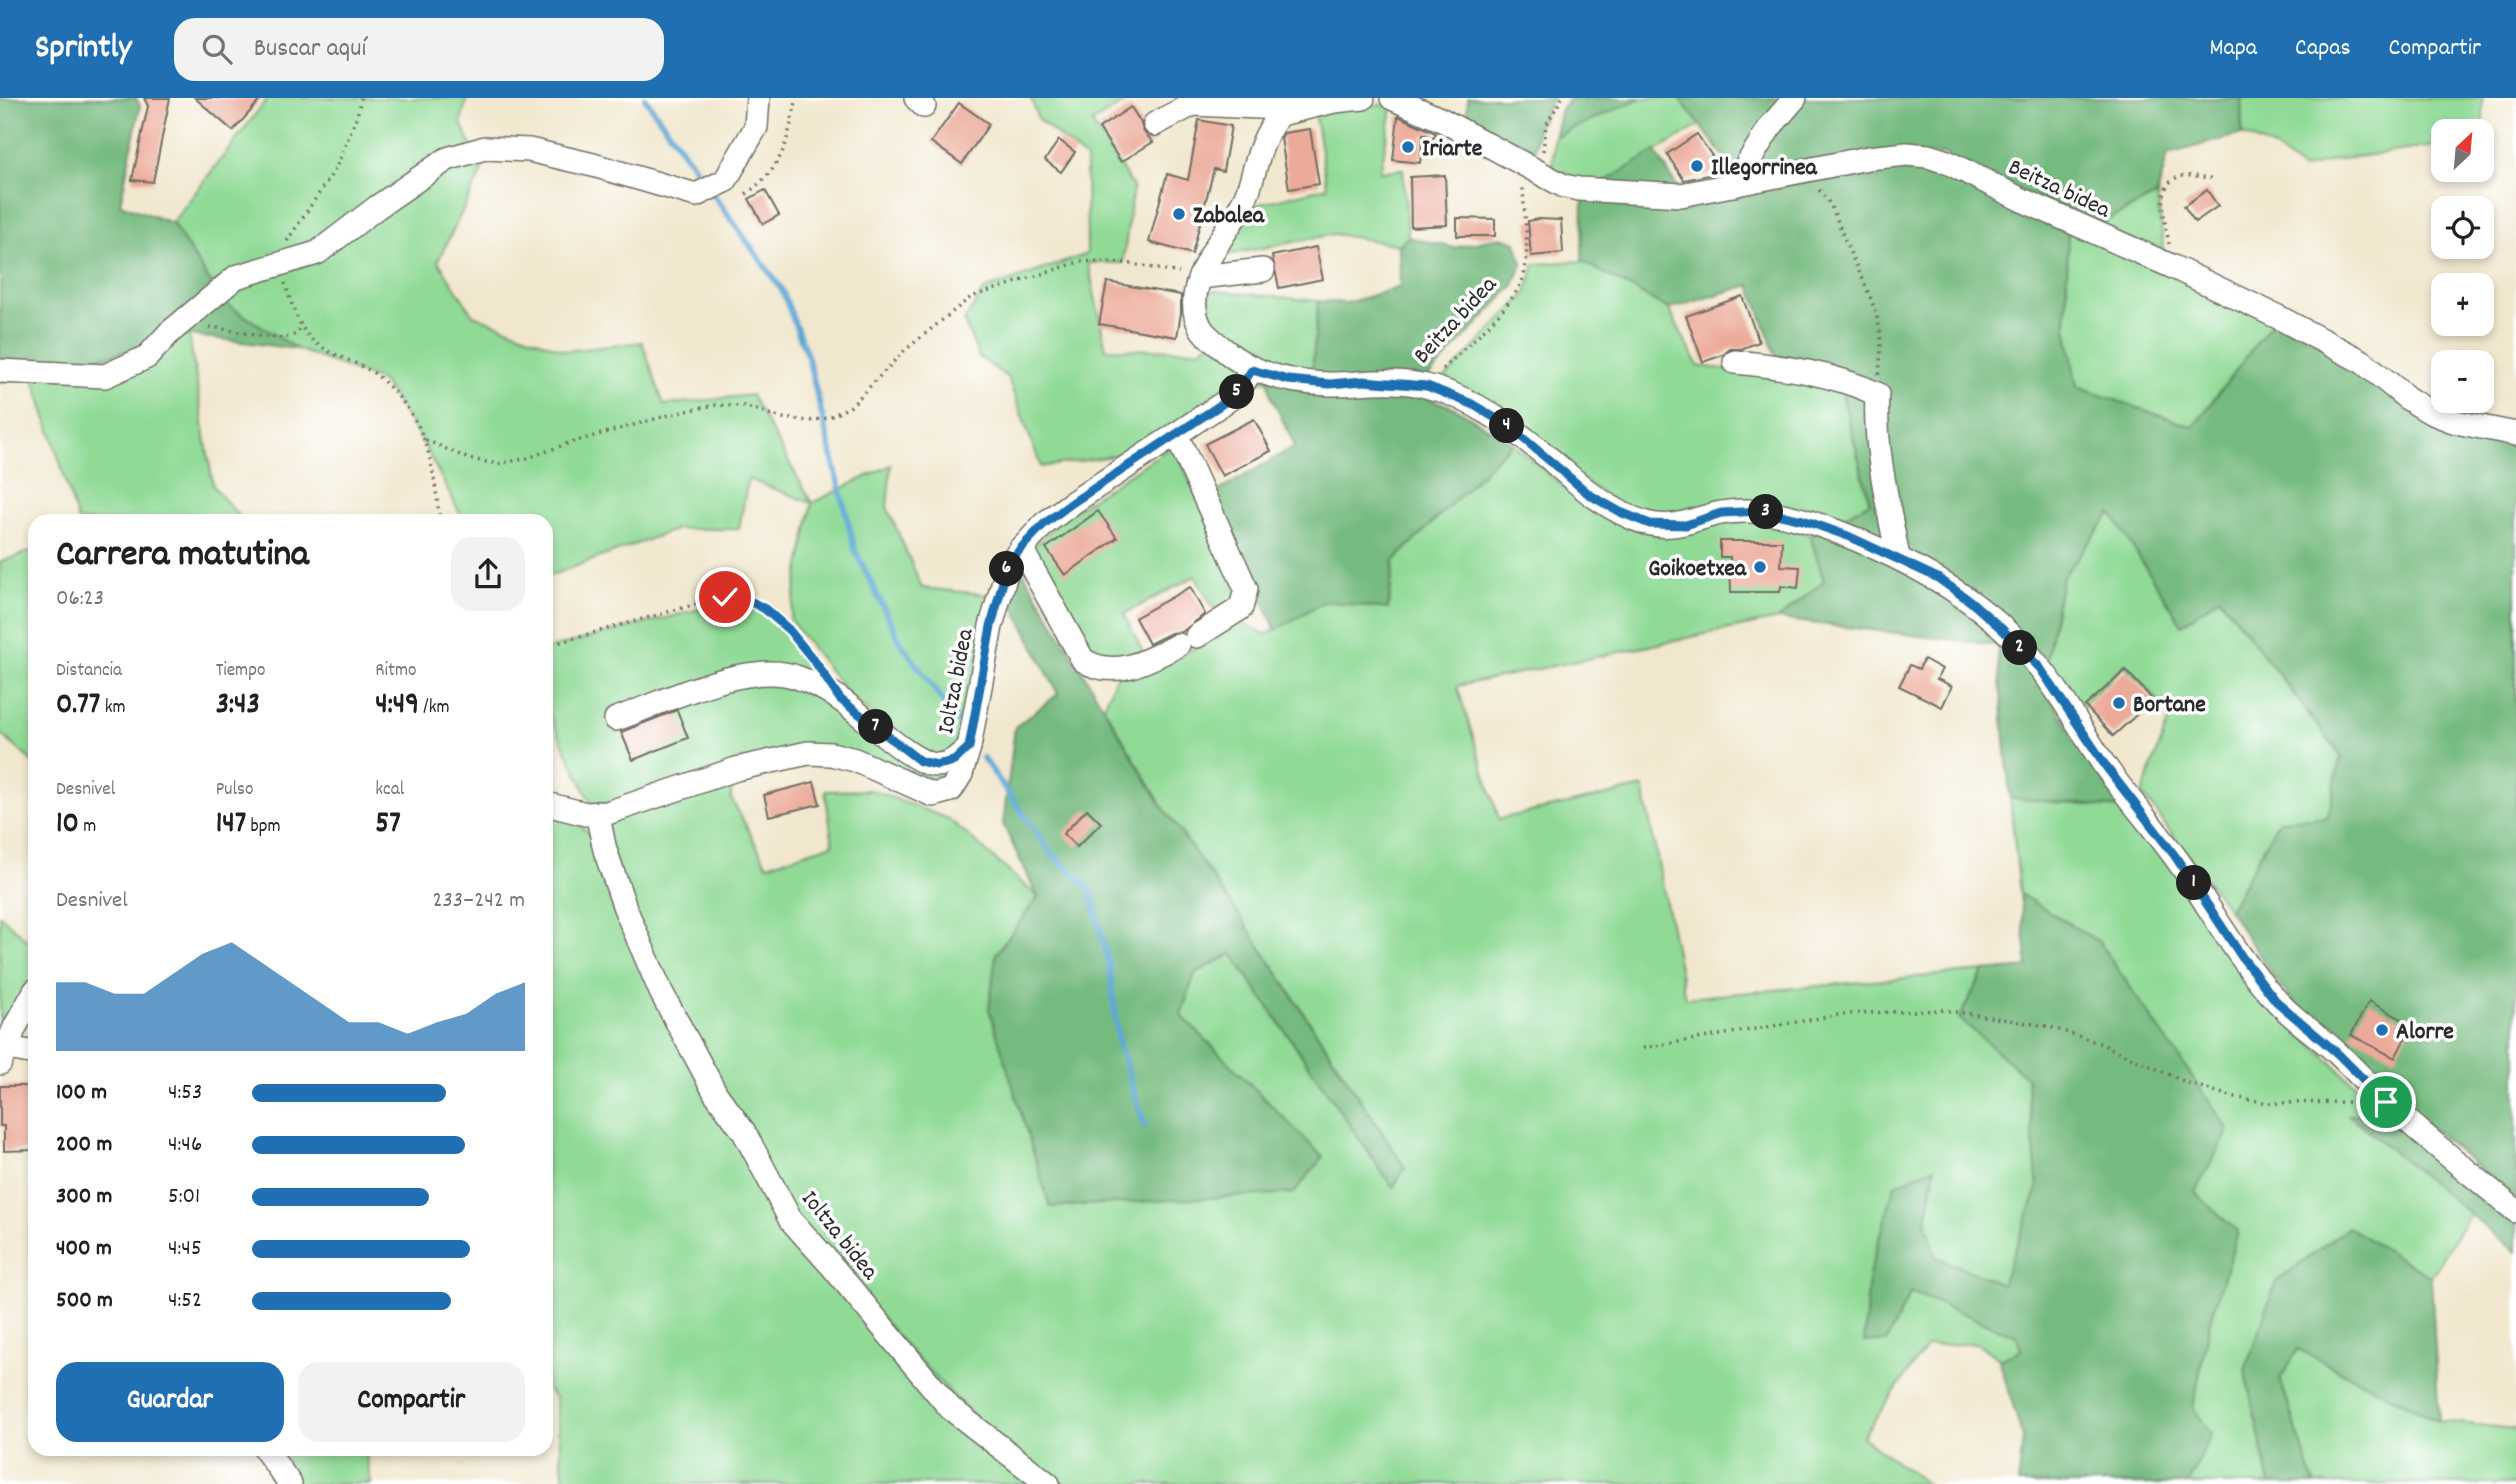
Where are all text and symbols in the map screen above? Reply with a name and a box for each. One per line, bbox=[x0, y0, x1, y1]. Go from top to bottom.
search box bbox=[174, 18, 664, 81]
text: Sprintly bbox=[35, 26, 132, 73]
icon: search bbox=[198, 30, 236, 68]
text: Buscar aquí bbox=[254, 31, 366, 68]
text: Mapa bbox=[2209, 32, 2257, 66]
text: Capas bbox=[2295, 32, 2351, 66]
text: Compartir bbox=[2389, 32, 2481, 66]
north arrow bbox=[2431, 119, 2494, 182]
map controls bbox=[2431, 119, 2494, 413]
place label: Iriarte bbox=[1422, 133, 1483, 167]
marker: Iriarte bbox=[1400, 139, 1416, 155]
street label: Beitza bidea bbox=[2002, 151, 2116, 228]
place label: Illegorrinea bbox=[1711, 152, 1817, 186]
marker: Illegorrinea bbox=[1689, 158, 1705, 174]
button: locate bbox=[2431, 196, 2494, 259]
place label: Zabalea bbox=[1193, 200, 1265, 234]
marker: Zabalea bbox=[1171, 206, 1187, 222]
street label: Beitza bidea bbox=[1407, 269, 1506, 372]
button: + bbox=[2431, 273, 2494, 336]
button: − bbox=[2431, 350, 2494, 413]
pin: 5 bbox=[1220, 374, 1254, 410]
text: 5 bbox=[1232, 378, 1241, 405]
pin: 4 bbox=[1490, 408, 1524, 444]
text: 4 bbox=[1503, 412, 1510, 439]
pin: 3 bbox=[1748, 494, 1784, 530]
text: 3 bbox=[1761, 498, 1770, 525]
text: Carrera matutina bbox=[56, 529, 309, 584]
button: share bbox=[451, 537, 525, 611]
pin: 6 bbox=[990, 552, 1024, 587]
place label: Goikoetxea bbox=[1648, 553, 1747, 587]
text: 6 bbox=[1002, 555, 1011, 582]
marker: Goikoetxea bbox=[1752, 559, 1768, 575]
pin bbox=[695, 567, 755, 627]
icon: check bbox=[706, 578, 744, 616]
text: 06:23 bbox=[56, 583, 104, 616]
street label: Ioltza bidea bbox=[930, 625, 984, 737]
pin: 2 bbox=[2002, 630, 2038, 666]
text: 2 bbox=[2015, 634, 2024, 661]
text: Distancia bbox=[56, 658, 122, 685]
text: Tiempo bbox=[216, 658, 265, 685]
text: Ritmo bbox=[375, 658, 417, 685]
text: 0.77 bbox=[56, 685, 100, 728]
text: 3:43 bbox=[216, 685, 260, 728]
text: 4:49 bbox=[375, 685, 419, 728]
place label: Bortane bbox=[2133, 689, 2206, 723]
text: km bbox=[100, 695, 126, 722]
text: /km bbox=[419, 695, 450, 722]
marker: Bortane bbox=[2111, 695, 2127, 711]
pin: 7 bbox=[858, 710, 894, 744]
text: 7 bbox=[872, 713, 879, 740]
text: Desnivel bbox=[56, 777, 115, 804]
text: Pulso bbox=[216, 777, 253, 804]
text: kcal bbox=[375, 777, 404, 804]
text: 10 bbox=[56, 804, 79, 847]
text: 147 bbox=[216, 804, 246, 847]
text: 57 bbox=[375, 804, 401, 847]
text: m bbox=[79, 814, 96, 841]
text: bpm bbox=[246, 814, 281, 841]
pin: 1 bbox=[2176, 866, 2212, 900]
text: 1 bbox=[2191, 869, 2196, 896]
text: Desnivel bbox=[56, 885, 128, 918]
text: 233–242 m bbox=[432, 885, 525, 918]
place label: Alorre bbox=[2396, 1016, 2454, 1050]
marker: Alorre bbox=[2374, 1022, 2390, 1038]
pin bbox=[2356, 1072, 2416, 1132]
text: 100 m bbox=[56, 1077, 107, 1110]
text: 4:53 bbox=[168, 1077, 202, 1110]
icon: arrive bbox=[2367, 1083, 2405, 1121]
text: 200 m bbox=[56, 1129, 112, 1162]
text: 4:46 bbox=[168, 1129, 202, 1162]
text: 300 m bbox=[56, 1181, 112, 1214]
text: 5:01 bbox=[168, 1181, 200, 1214]
street label: Ioltza bidea bbox=[792, 1184, 886, 1289]
text: 400 m bbox=[56, 1233, 112, 1266]
text: 4:45 bbox=[168, 1233, 202, 1266]
text: 500 m bbox=[56, 1285, 113, 1318]
text: 4:52 bbox=[168, 1285, 202, 1318]
button: Guardar bbox=[56, 1362, 284, 1442]
button: Compartir bbox=[298, 1362, 525, 1442]

